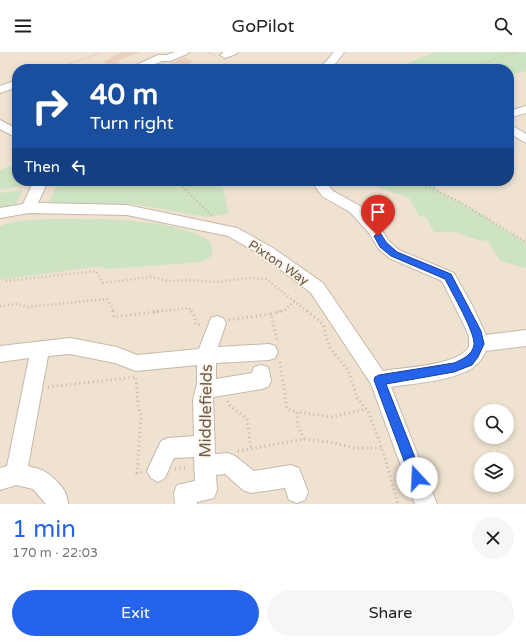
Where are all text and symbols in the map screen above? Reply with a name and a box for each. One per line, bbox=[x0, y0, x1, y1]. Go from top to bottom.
icon: menu bbox=[12, 15, 34, 37]
text: GoPilot bbox=[232, 15, 294, 37]
icon: search bbox=[492, 15, 514, 37]
text: 40 m bbox=[90, 78, 158, 112]
icon: right bbox=[24, 80, 76, 132]
text: Turn right bbox=[90, 112, 174, 134]
icon: left bbox=[68, 156, 90, 178]
text: Then bbox=[24, 158, 60, 176]
pin bbox=[361, 195, 395, 236]
icon: arrive bbox=[367, 201, 389, 223]
street label: Pixton Way bbox=[245, 237, 312, 289]
street label: Middlefields bbox=[195, 364, 217, 458]
map controls bbox=[474, 404, 514, 492]
button: search bbox=[474, 404, 514, 444]
button: layers bbox=[474, 452, 514, 492]
position arrow bbox=[396, 457, 438, 499]
text: 1 min bbox=[12, 515, 76, 544]
button: close bbox=[472, 517, 514, 559]
text: 170 m · 22:03 bbox=[12, 545, 98, 561]
button: Exit bbox=[12, 590, 259, 636]
button: Share bbox=[267, 590, 514, 636]

